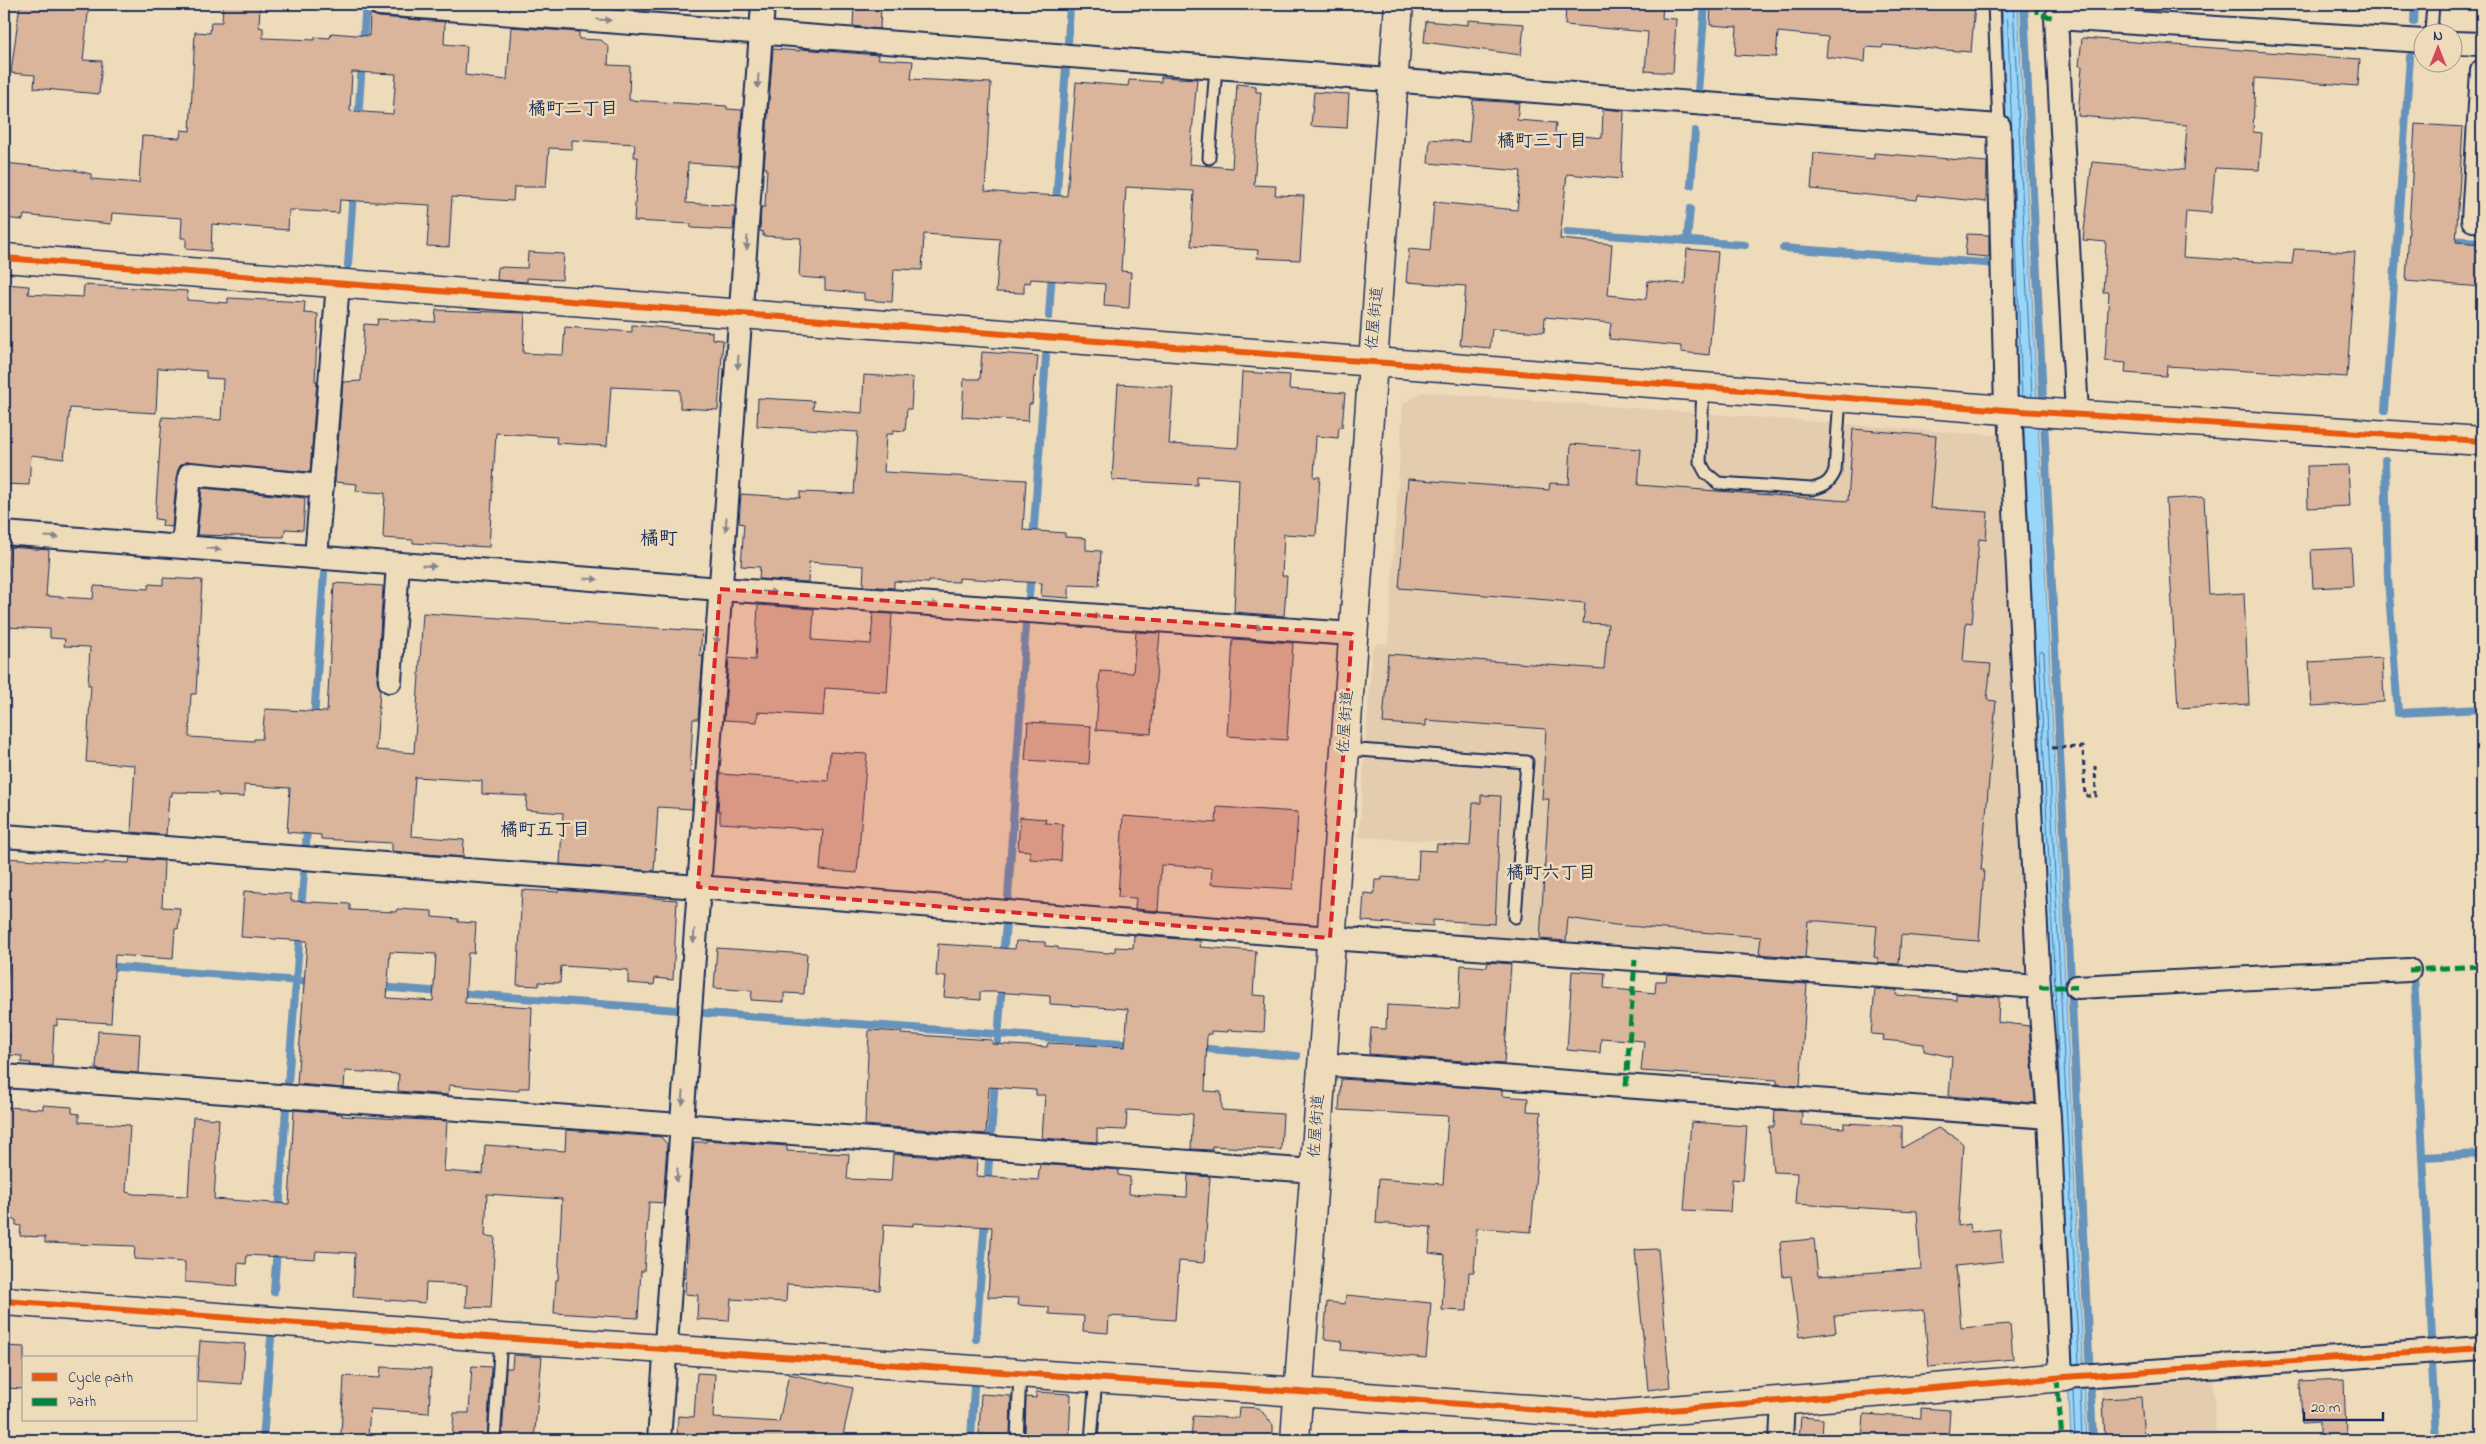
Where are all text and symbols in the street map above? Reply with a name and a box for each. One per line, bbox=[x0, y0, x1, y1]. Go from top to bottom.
one-way arrow bbox=[596, 17, 612, 25]
north arrow bbox=[2414, 22, 2464, 72]
text: N bbox=[2433, 26, 2443, 47]
one-way arrow bbox=[753, 73, 761, 89]
district label: 橘町二丁目 bbox=[528, 97, 618, 123]
district label: 橘町三丁目 bbox=[1497, 129, 1587, 155]
one-way arrow bbox=[742, 235, 750, 251]
street label: 佐屋街道 bbox=[1360, 285, 1390, 351]
one-way arrow bbox=[734, 354, 742, 370]
one-way arrow bbox=[721, 516, 729, 532]
district label: 橘町 bbox=[640, 526, 678, 553]
one-way arrow bbox=[45, 533, 61, 541]
one-way arrow bbox=[207, 545, 223, 553]
one-way arrow bbox=[421, 562, 437, 570]
one-way arrow bbox=[583, 575, 599, 583]
one-way arrow bbox=[761, 589, 777, 597]
one-way arrow bbox=[923, 600, 939, 608]
one-way arrow bbox=[1086, 612, 1102, 620]
one-way arrow bbox=[1248, 623, 1264, 631]
one-way arrow bbox=[712, 630, 720, 646]
street label: 佐屋街道 bbox=[1332, 689, 1360, 755]
one-way arrow bbox=[700, 792, 708, 808]
district label: 橘町五丁目 bbox=[500, 818, 590, 844]
district label: 橘町六丁目 bbox=[1506, 861, 1596, 887]
one-way arrow bbox=[690, 928, 698, 944]
one-way arrow bbox=[678, 1090, 686, 1106]
street label: 佐屋街道 bbox=[1303, 1093, 1331, 1159]
one-way arrow bbox=[673, 1167, 681, 1183]
legend bbox=[22, 1356, 198, 1422]
text: Cycle path bbox=[68, 1367, 133, 1390]
scale bar bbox=[2304, 1389, 2382, 1421]
text: Path bbox=[68, 1391, 96, 1413]
text: 20 m bbox=[2311, 1397, 2341, 1419]

